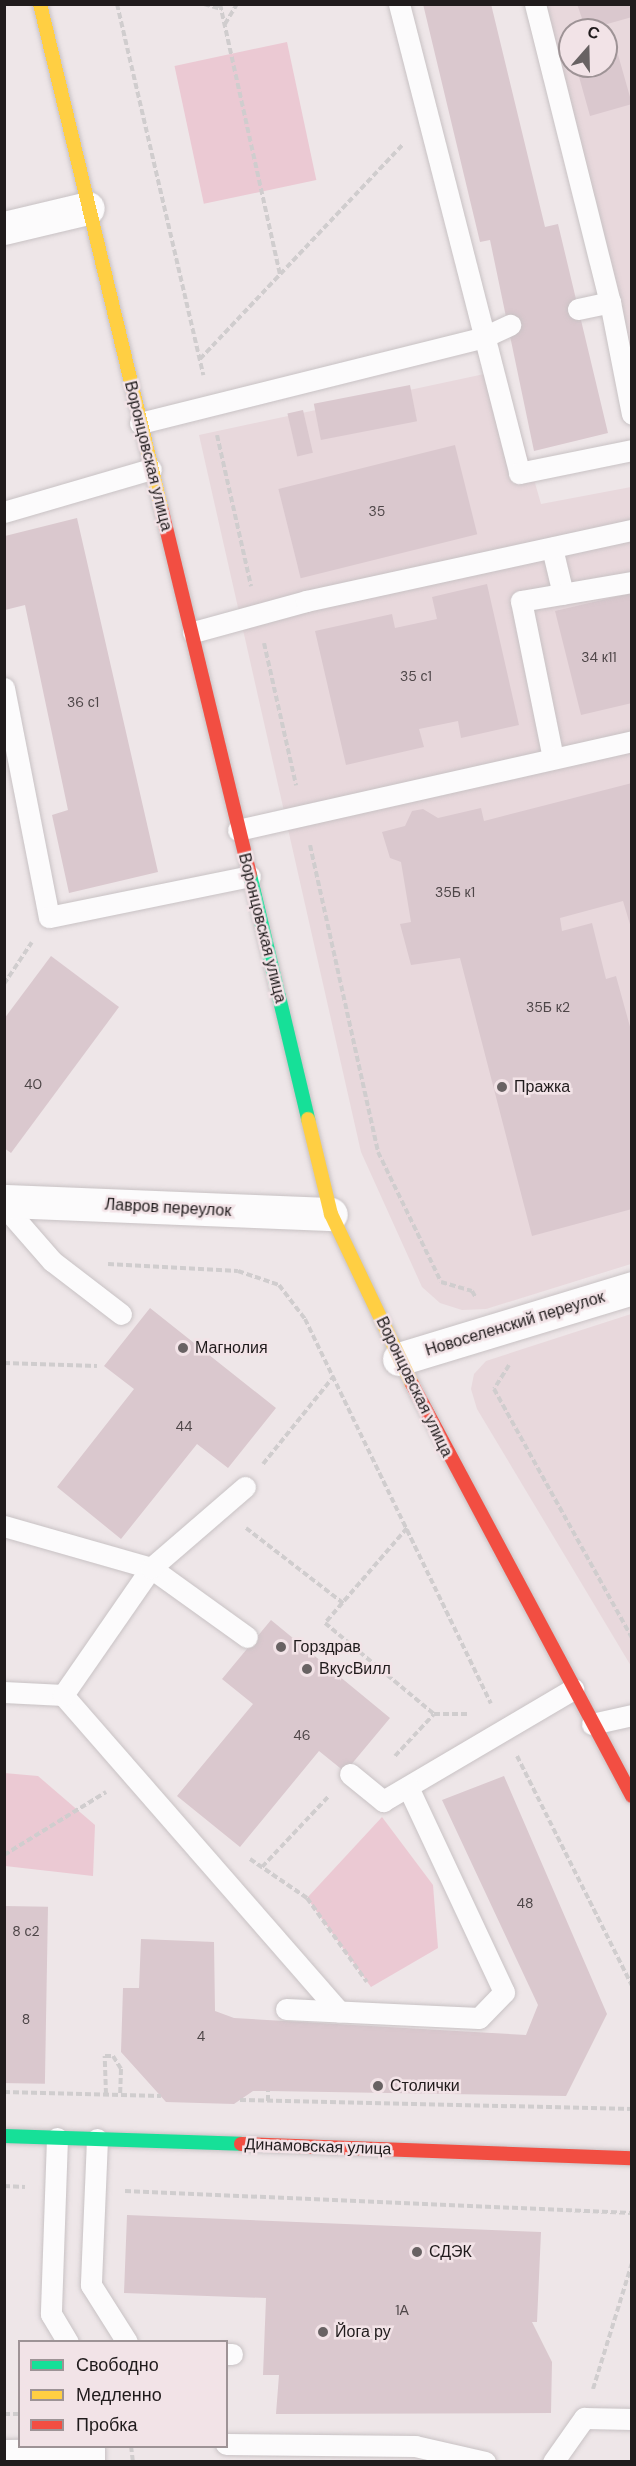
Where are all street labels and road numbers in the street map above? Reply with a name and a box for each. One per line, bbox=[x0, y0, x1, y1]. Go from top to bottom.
street label: Воронцовская улица bbox=[120, 379, 176, 533]
street label: Воронцовская улица bbox=[234, 851, 290, 1005]
street label: Лавров переулок bbox=[104, 1195, 232, 1221]
street label: Новоселенский переулок bbox=[423, 1288, 607, 1360]
street label: Воронцовская улица bbox=[372, 1314, 456, 1460]
street label: Динамовская улица bbox=[244, 2135, 392, 2159]

